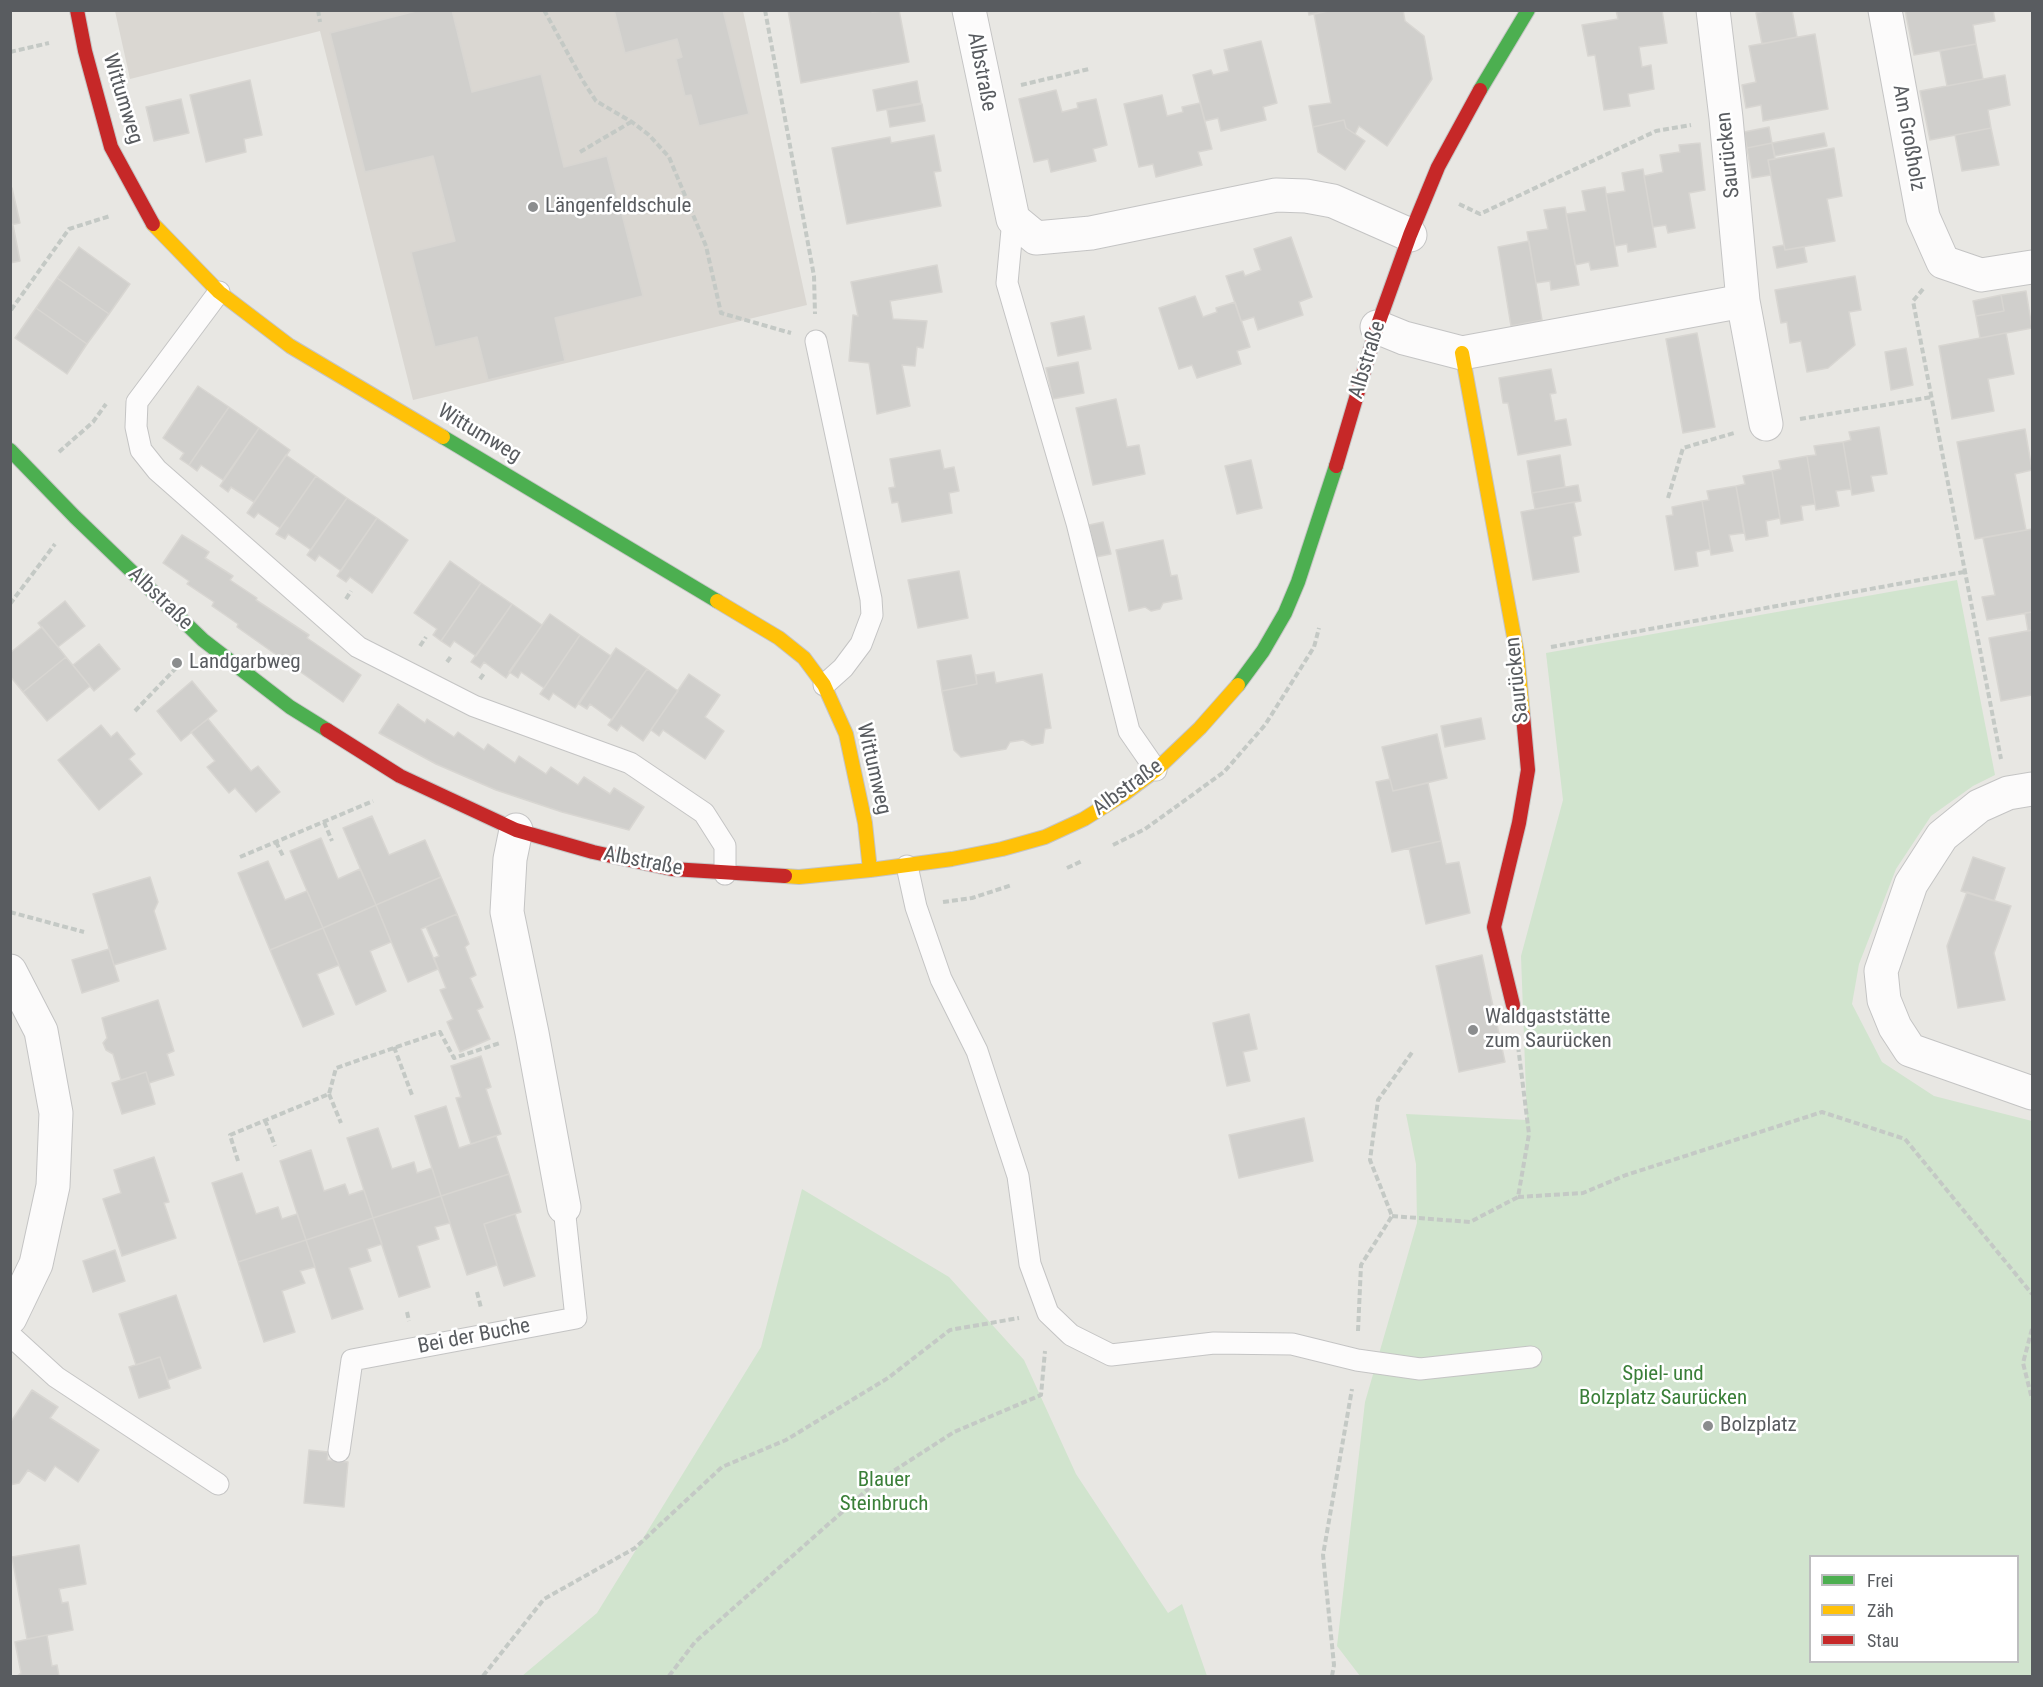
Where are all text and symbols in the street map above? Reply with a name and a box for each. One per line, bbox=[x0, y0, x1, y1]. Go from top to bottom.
street label: Albstraße bbox=[961, 30, 1001, 114]
street label: Wittumweg bbox=[96, 51, 148, 147]
street label: Am Großholz bbox=[1886, 83, 1930, 193]
street label: Saurücken bbox=[1712, 111, 1746, 199]
place label: Längenfeldschule bbox=[545, 194, 691, 220]
marker: Längenfeldschule bbox=[526, 200, 540, 214]
street label: Albstraße bbox=[1344, 318, 1392, 402]
street label: Wittumweg bbox=[433, 399, 525, 469]
street label: Albstraße bbox=[122, 562, 198, 636]
street label: Saurücken bbox=[1501, 636, 1535, 724]
place label: Landgarbweg bbox=[189, 650, 301, 676]
marker: Landgarbweg bbox=[170, 656, 184, 670]
street label: Wittumweg bbox=[850, 721, 896, 817]
street label: Albstraße bbox=[1088, 754, 1168, 822]
street label: Albstraße bbox=[601, 842, 685, 882]
place label: Waldgaststätte zum Saurücken bbox=[1485, 1005, 1612, 1055]
marker: Waldgaststätte zum Saurücken bbox=[1466, 1023, 1480, 1037]
street label: Bei der Buche bbox=[416, 1314, 532, 1360]
park label: Spiel- und Bolzplatz Saurücken bbox=[1579, 1362, 1747, 1412]
place label: Bolzplatz bbox=[1720, 1413, 1797, 1439]
marker: Bolzplatz bbox=[1701, 1419, 1715, 1433]
park label: Blauer Steinbruch bbox=[840, 1468, 928, 1518]
legend bbox=[1809, 1555, 2019, 1663]
text: Frei bbox=[1867, 1570, 1893, 1591]
text: Zäh bbox=[1867, 1600, 1894, 1621]
text: Stau bbox=[1867, 1630, 1899, 1651]

